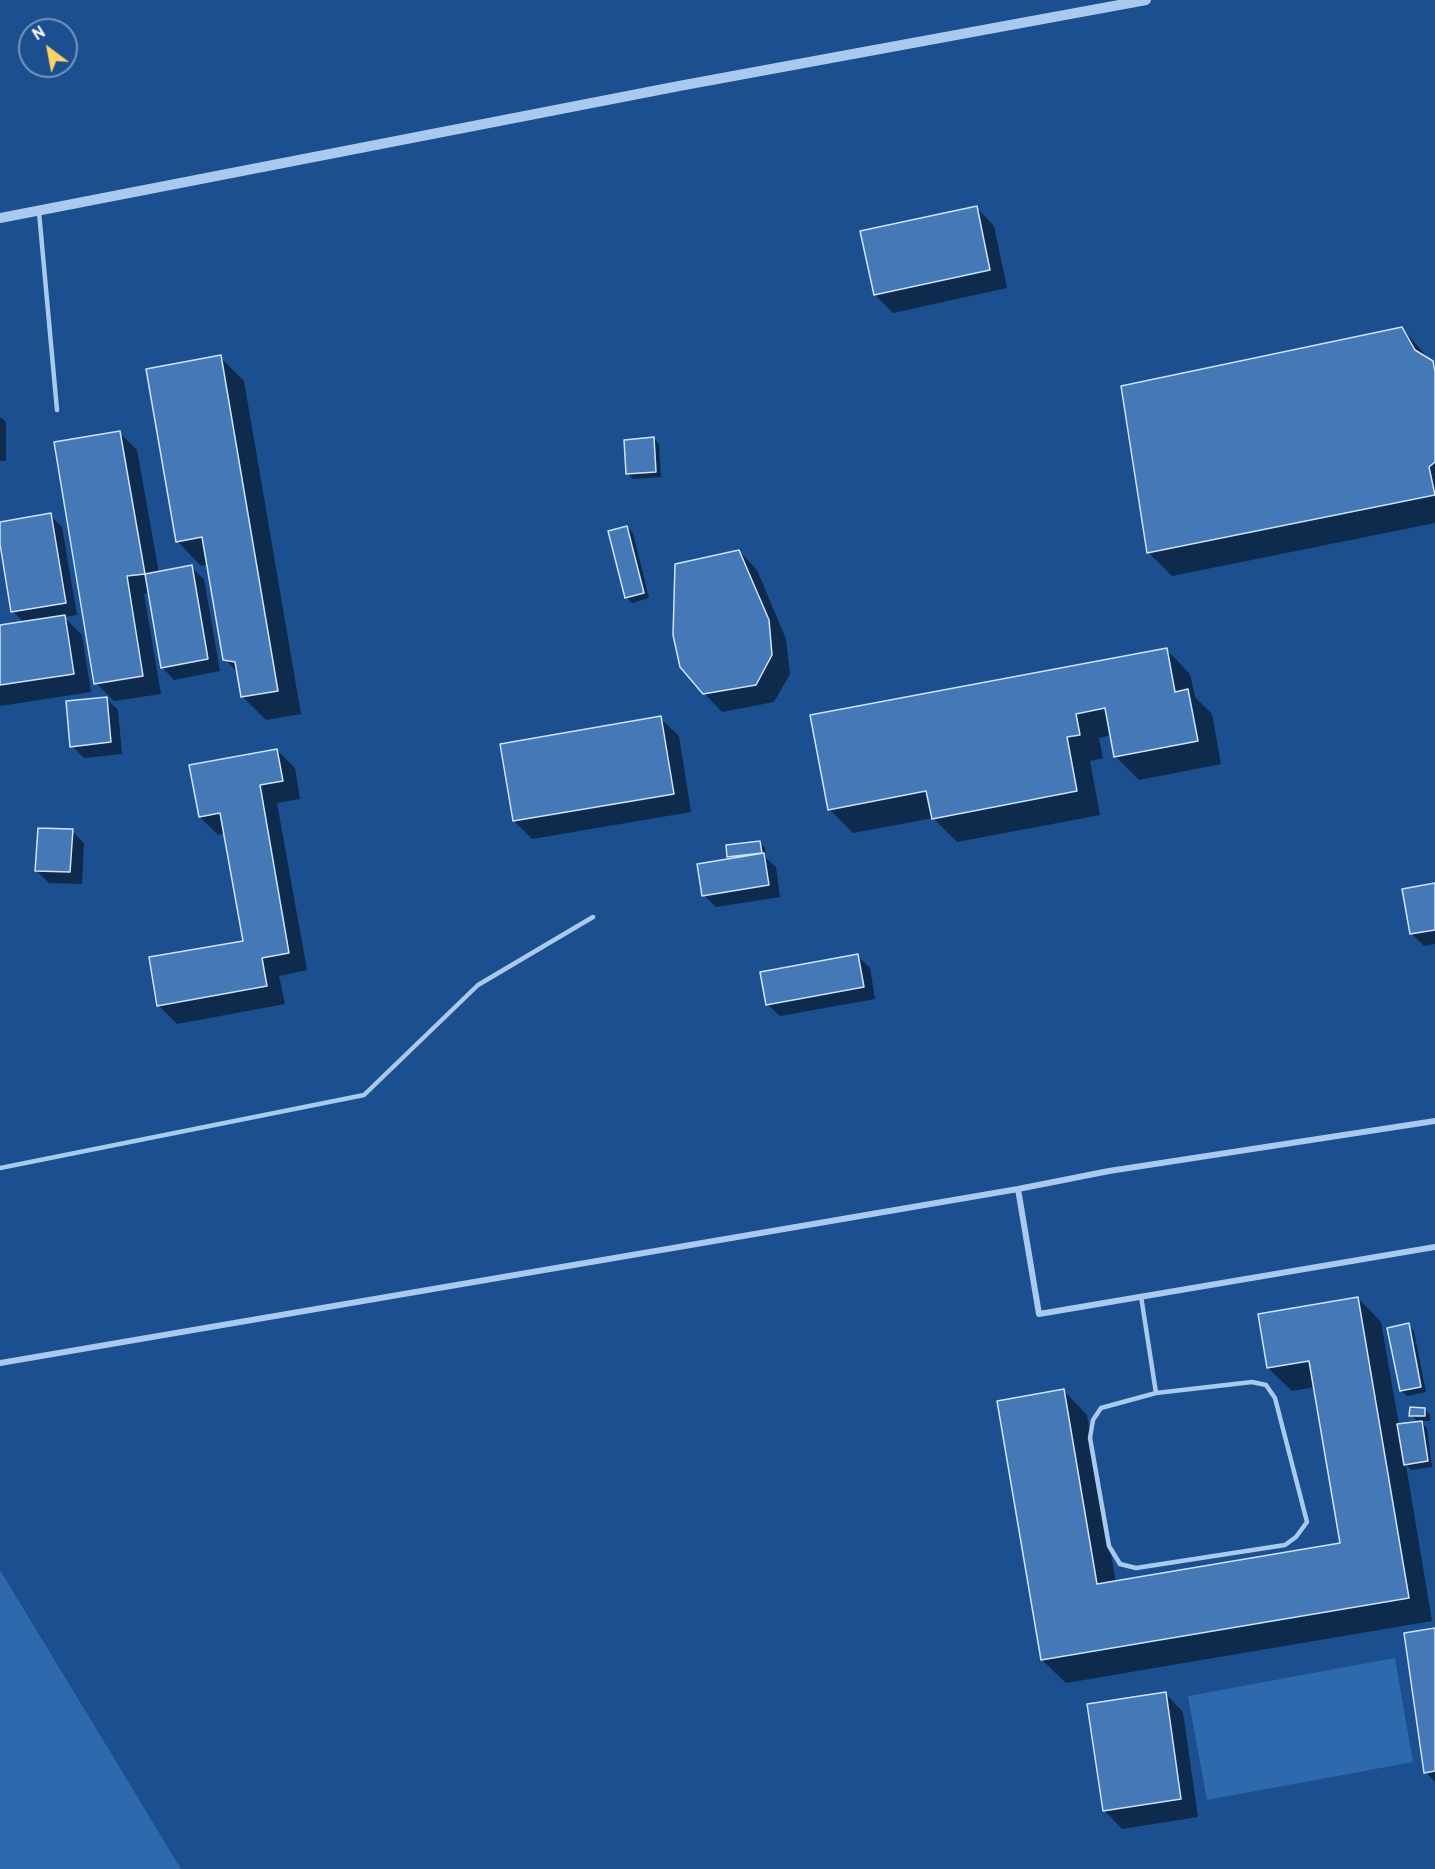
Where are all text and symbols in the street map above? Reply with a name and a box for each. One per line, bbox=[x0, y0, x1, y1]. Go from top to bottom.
north arrow bbox=[18, 18, 78, 78]
text: N bbox=[29, 23, 50, 46]

